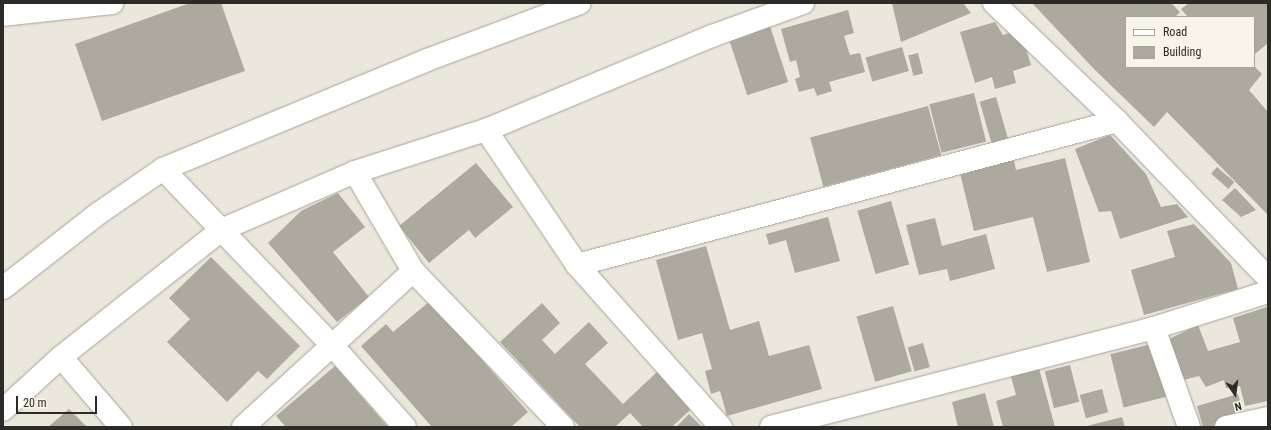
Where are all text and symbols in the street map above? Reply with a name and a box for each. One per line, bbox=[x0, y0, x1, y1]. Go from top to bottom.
legend bbox=[1125, 16, 1255, 68]
text: Road bbox=[1163, 25, 1187, 39]
text: Building bbox=[1163, 45, 1201, 59]
north arrow bbox=[1215, 374, 1255, 414]
scale bar bbox=[18, 388, 99, 414]
text: 20 m bbox=[23, 396, 47, 410]
text: N bbox=[1233, 399, 1243, 413]

